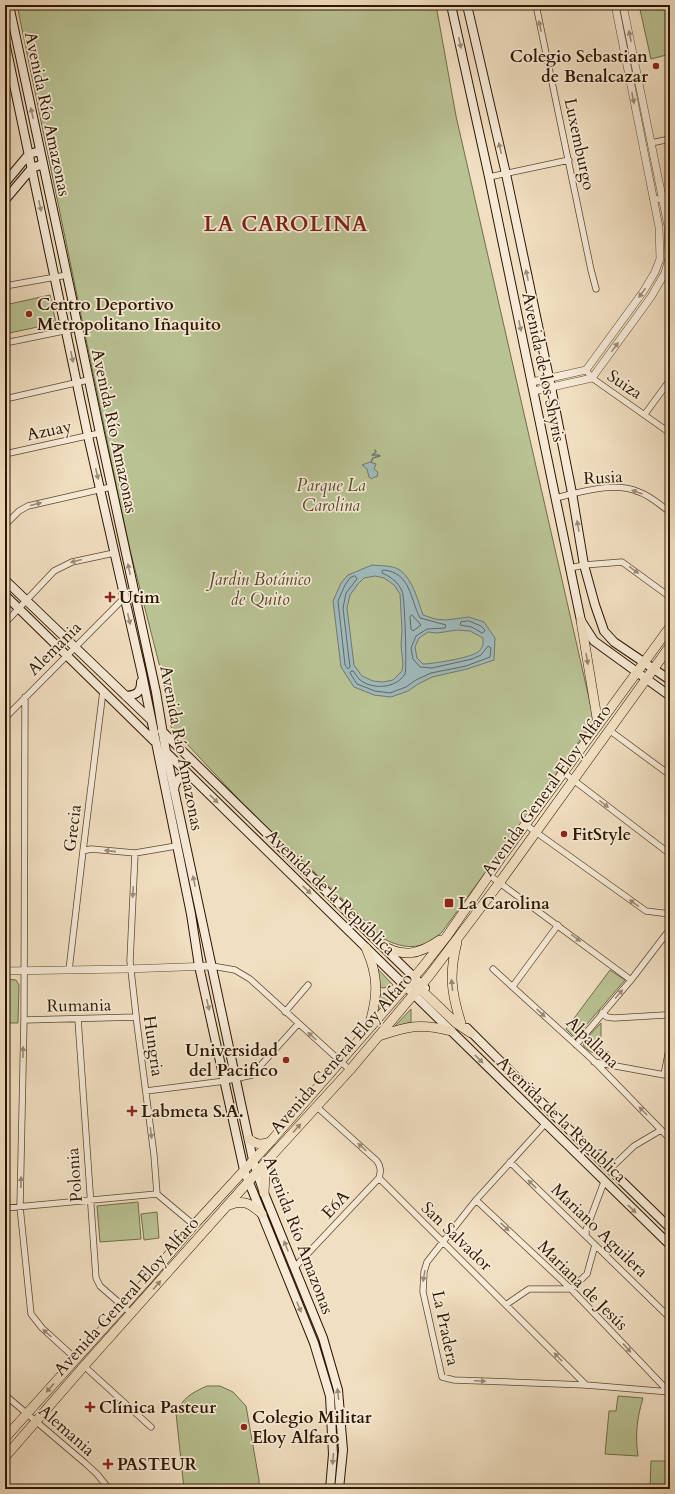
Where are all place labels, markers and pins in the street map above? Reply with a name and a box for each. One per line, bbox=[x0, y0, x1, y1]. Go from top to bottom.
place label: Colegio Sebastian de Benalcazar bbox=[510, 45, 648, 88]
marker: Colegio Sebastian de Benalcazar bbox=[651, 61, 661, 71]
place label: Centro Deportivo Metropolitano Iñaquito bbox=[37, 293, 221, 336]
marker: Centro Deportivo Metropolitano Iñaquito bbox=[24, 309, 34, 319]
place label: Utim bbox=[119, 586, 160, 609]
marker: Utim bbox=[104, 591, 116, 603]
place label: FitStyle bbox=[572, 823, 631, 846]
marker: FitStyle bbox=[559, 829, 569, 839]
place label: La Carolina bbox=[458, 892, 550, 915]
marker: La Carolina bbox=[443, 897, 455, 909]
place label: Universidad del Pacifico bbox=[185, 1039, 278, 1082]
marker: Universidad del Pacifico bbox=[281, 1055, 291, 1065]
place label: Labmeta S.A. bbox=[141, 1100, 244, 1123]
marker: Labmeta S.A. bbox=[126, 1105, 138, 1117]
place label: Clínica Pasteur bbox=[99, 1396, 216, 1419]
marker: Clínica Pasteur bbox=[84, 1401, 96, 1413]
place label: Colegio Militar Eloy Alfaro bbox=[252, 1406, 372, 1449]
marker: Colegio Militar Eloy Alfaro bbox=[239, 1422, 249, 1432]
place label: PASTEUR bbox=[117, 1453, 198, 1476]
marker: PASTEUR bbox=[102, 1458, 114, 1470]

